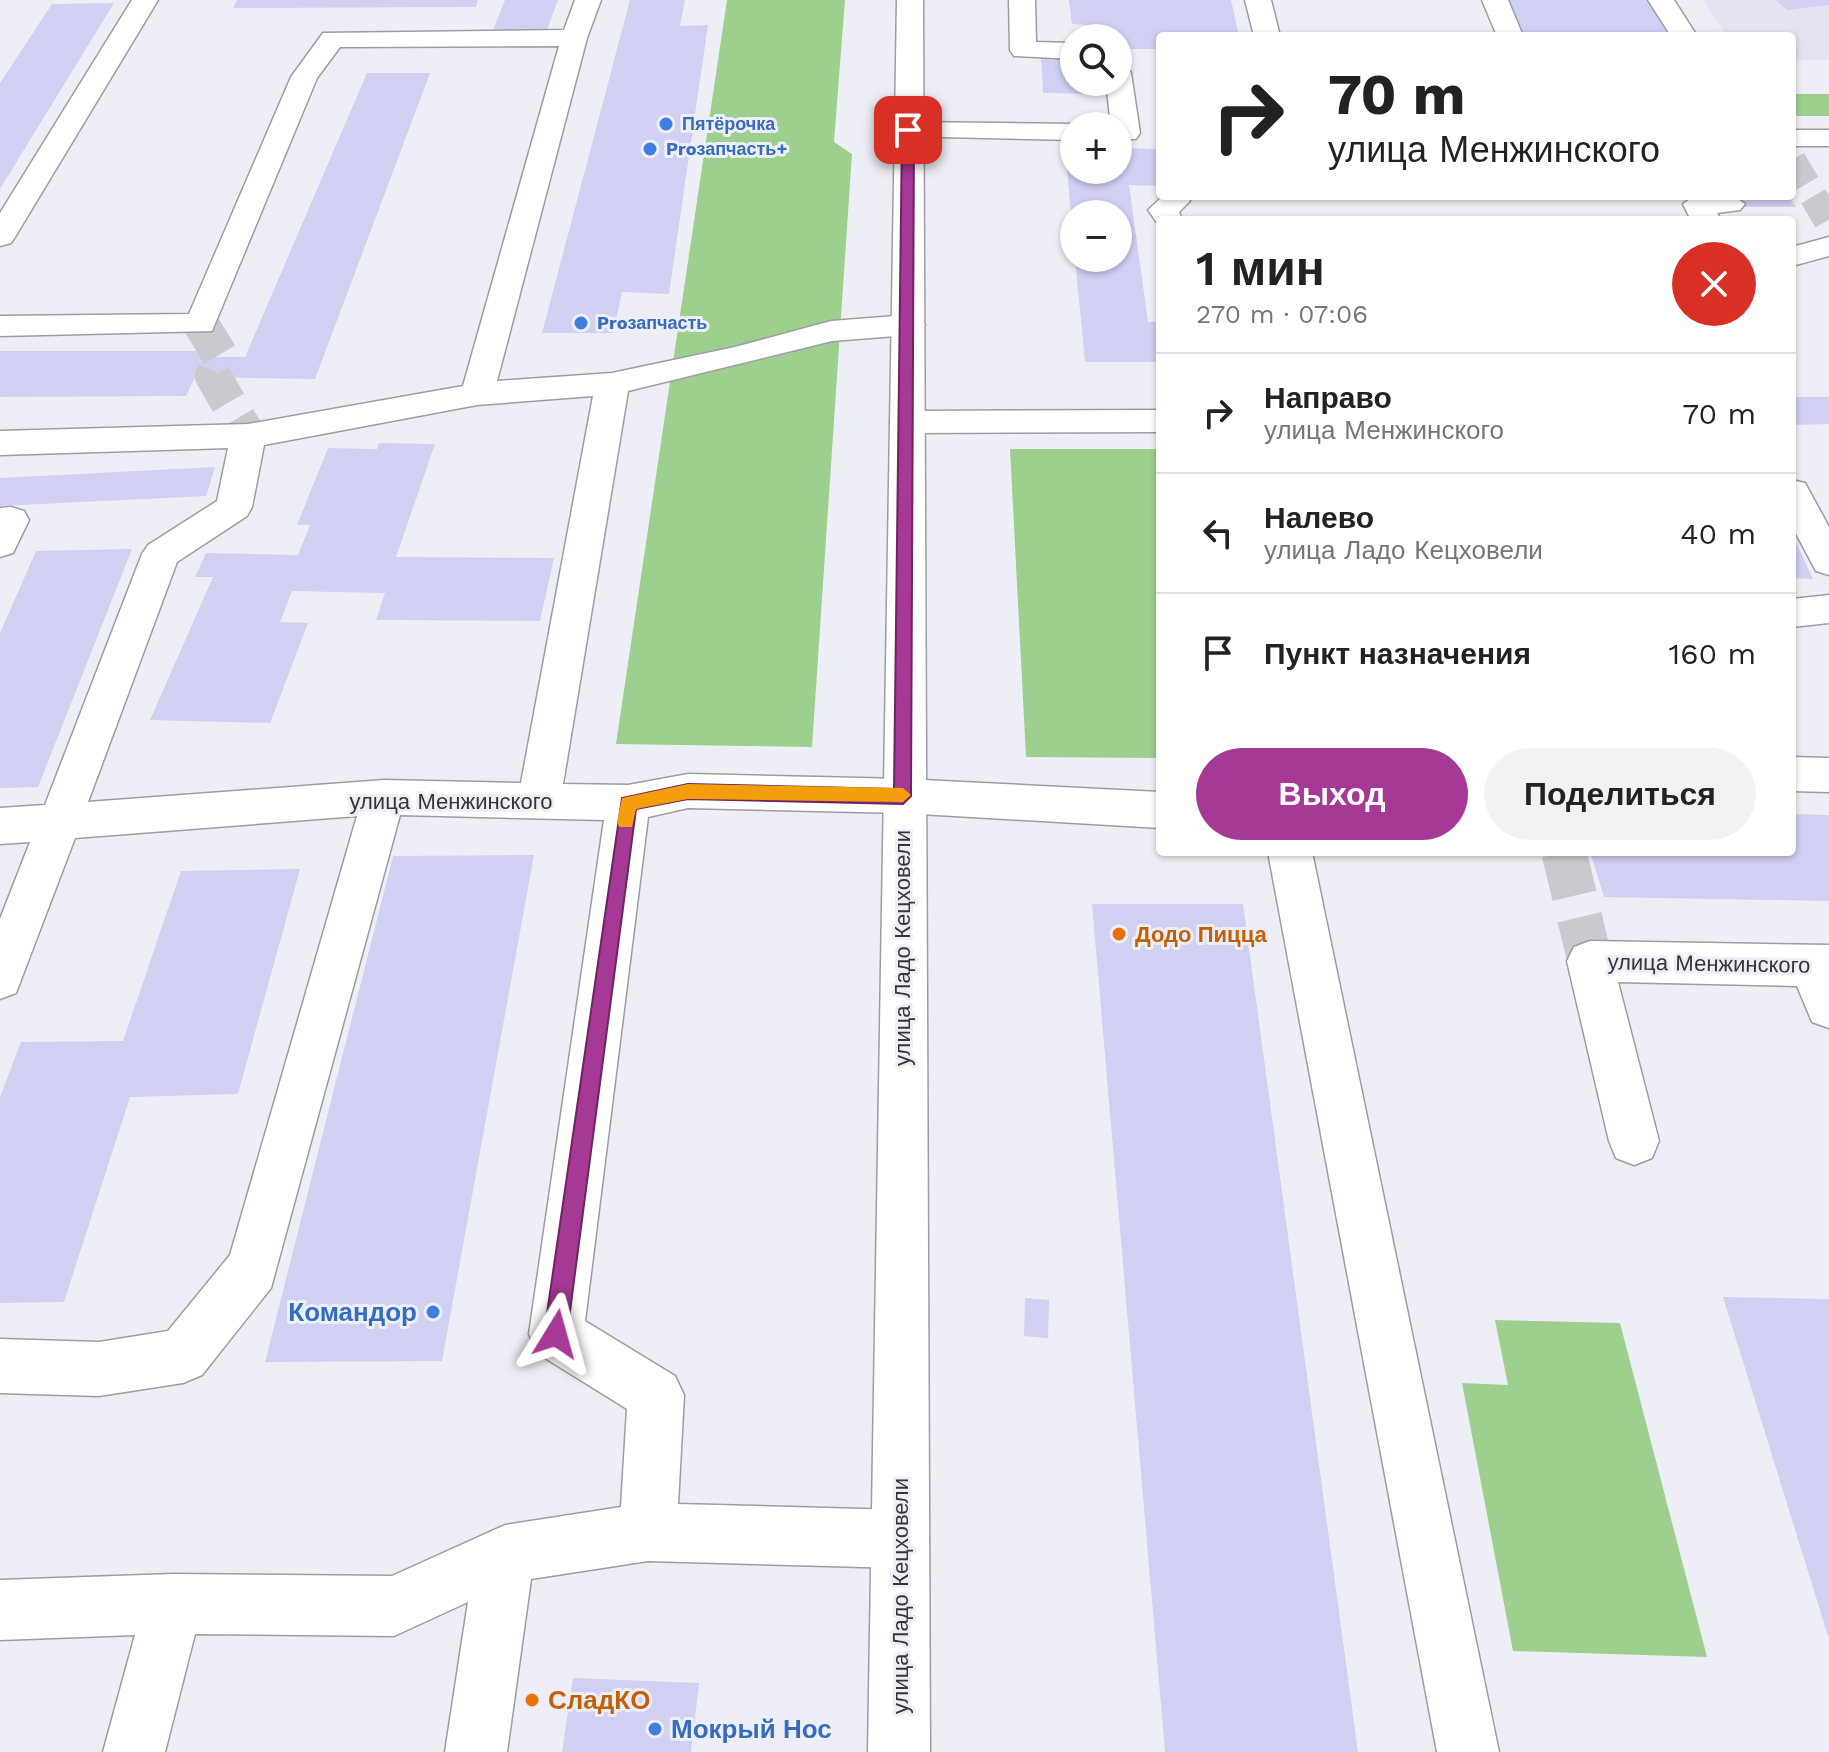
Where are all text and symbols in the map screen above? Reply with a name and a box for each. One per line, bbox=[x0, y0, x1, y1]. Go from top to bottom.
map controls bbox=[1060, 24, 1132, 272]
button: search bbox=[1060, 24, 1132, 96]
text: 70 m bbox=[1328, 62, 1465, 128]
icon: right bbox=[1196, 64, 1300, 168]
pin bbox=[874, 96, 942, 164]
icon: arrive bbox=[886, 108, 930, 152]
button: + bbox=[1060, 112, 1132, 184]
place label: Пятёрочка bbox=[682, 113, 776, 134]
marker: Пятёрочка bbox=[657, 115, 675, 133]
text: улица Менжинского bbox=[1328, 129, 1660, 171]
place label: Proзапчасть+ bbox=[666, 138, 787, 159]
marker: Proзапчасть+ bbox=[641, 140, 659, 158]
button: − bbox=[1060, 200, 1132, 272]
text: 1 мин bbox=[1196, 240, 1325, 297]
button: close bbox=[1672, 242, 1756, 326]
text: 270 m · 07:06 bbox=[1196, 299, 1368, 329]
place label: Proзапчасть bbox=[597, 312, 707, 333]
marker: Proзапчасть bbox=[572, 314, 590, 332]
text: Направо bbox=[1264, 380, 1392, 415]
icon: right bbox=[1196, 391, 1240, 435]
text: 70 m bbox=[1682, 396, 1756, 431]
text: улица Менжинского bbox=[1264, 415, 1504, 445]
text: Налево bbox=[1264, 500, 1374, 535]
icon: left bbox=[1196, 511, 1240, 555]
text: 40 m bbox=[1680, 516, 1756, 551]
text: улица Ладо Кецховели bbox=[1264, 535, 1543, 565]
icon: arrive bbox=[1196, 631, 1240, 675]
text: Пункт назначения bbox=[1264, 636, 1531, 671]
text: 160 m bbox=[1669, 636, 1756, 671]
button: Выход bbox=[1196, 748, 1468, 840]
button: Поделиться bbox=[1484, 748, 1756, 840]
street label: улица Менжинского bbox=[350, 789, 552, 814]
street label: улица Ладо Кецховели bbox=[890, 830, 915, 1066]
place label: Додо Пицца bbox=[1135, 922, 1267, 947]
marker: Додо Пицца bbox=[1110, 925, 1128, 943]
street label: улица Менжинского bbox=[1607, 949, 1811, 978]
position arrow bbox=[514, 1292, 598, 1376]
place label: Командор bbox=[288, 1297, 417, 1327]
marker: Командор bbox=[424, 1303, 442, 1321]
street label: улица Ладо Кецховели bbox=[888, 1478, 913, 1714]
place label: СладКО bbox=[548, 1685, 650, 1715]
marker: СладКО bbox=[523, 1691, 541, 1709]
place label: Мокрый Нос bbox=[671, 1714, 832, 1744]
marker: Мокрый Нос bbox=[646, 1720, 664, 1738]

